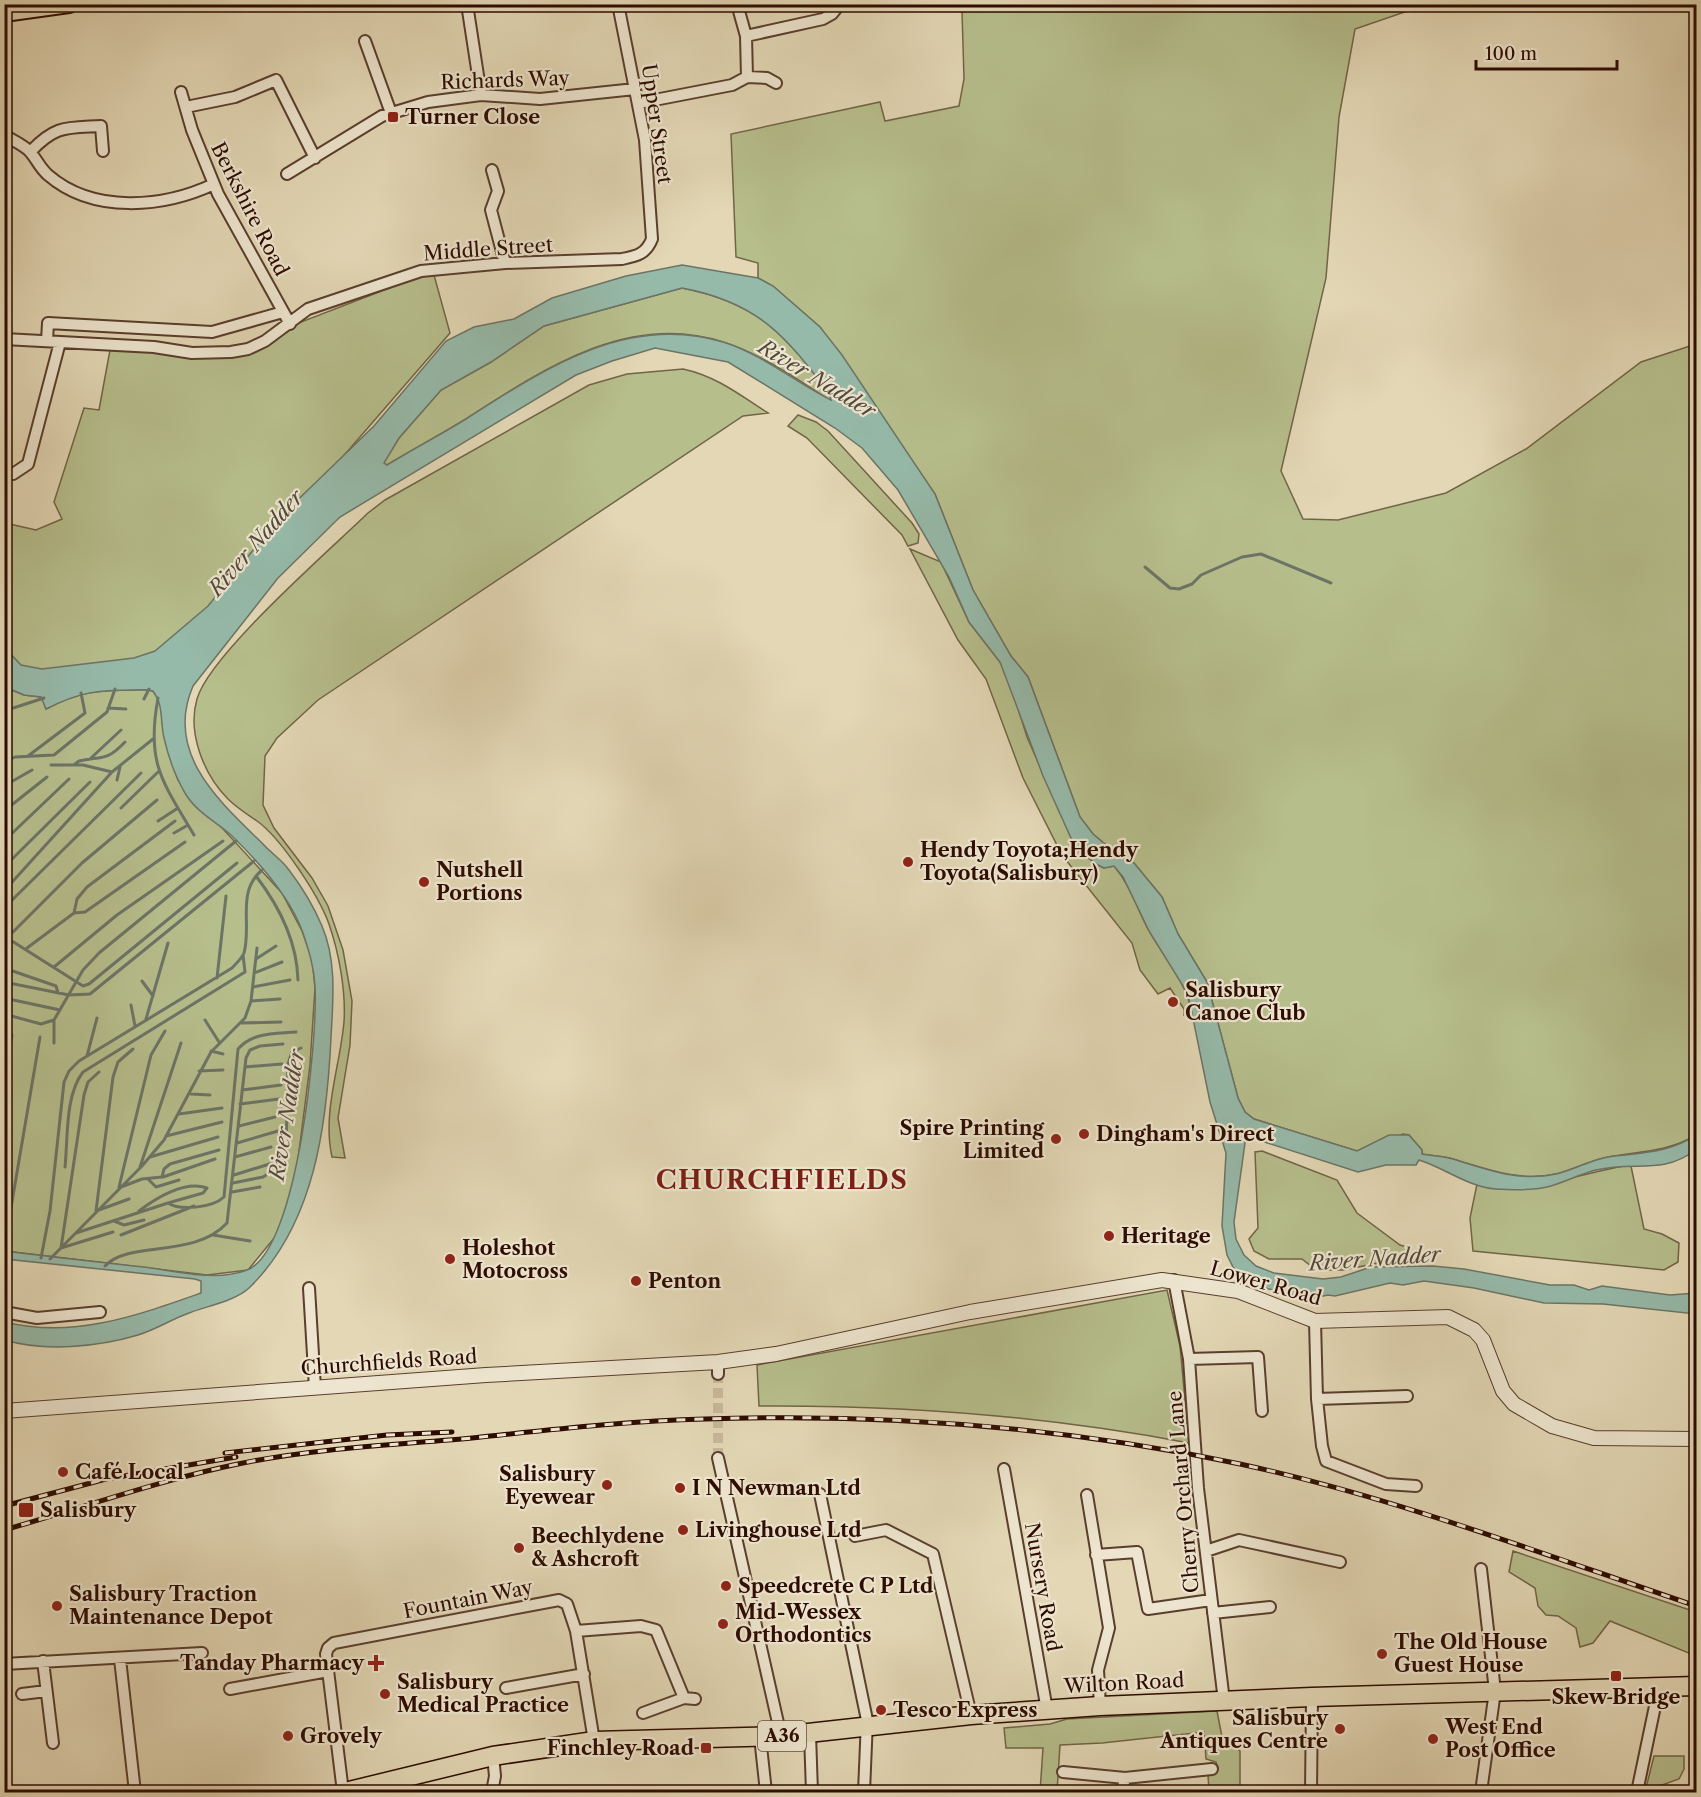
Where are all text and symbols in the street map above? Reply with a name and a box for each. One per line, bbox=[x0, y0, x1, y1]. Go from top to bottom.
scale bar bbox=[1476, 33, 1617, 71]
text: 100 m bbox=[1485, 43, 1537, 65]
street label: Upper Street bbox=[637, 62, 677, 186]
street label: Richards Way bbox=[440, 66, 571, 94]
place label: Turner Close bbox=[405, 105, 540, 129]
marker: Turner Close bbox=[386, 110, 400, 124]
street label: Berkshire Road bbox=[206, 138, 294, 280]
street label: Middle Street bbox=[422, 233, 554, 265]
water label: River Nadder bbox=[752, 333, 881, 424]
water label: River Nadder bbox=[202, 484, 309, 602]
place label: Hendy Toyota;Hendy Toyota(Salisbury) bbox=[920, 838, 1139, 885]
marker: Hendy Toyota;Hendy Toyota(Salisbury) bbox=[901, 855, 915, 869]
place label: Nutshell Portions bbox=[436, 858, 523, 905]
marker: Nutshell Portions bbox=[417, 875, 431, 889]
place label: Salisbury Canoe Club bbox=[1185, 978, 1305, 1025]
marker: Salisbury Canoe Club bbox=[1166, 995, 1180, 1009]
water label: River Nadder bbox=[264, 1047, 309, 1184]
place label: Spire Printing Limited bbox=[900, 1116, 1045, 1163]
place label: Dingham's Direct bbox=[1096, 1122, 1274, 1146]
marker: Dingham's Direct bbox=[1077, 1127, 1091, 1141]
marker: Spire Printing Limited bbox=[1049, 1132, 1063, 1146]
district label: CHURCHFIELDS bbox=[656, 1164, 908, 1196]
place label: Heritage bbox=[1121, 1224, 1211, 1248]
marker: Heritage bbox=[1102, 1229, 1116, 1243]
place label: Holeshot Motocross bbox=[462, 1236, 568, 1283]
water label: River Nadder bbox=[1306, 1241, 1443, 1276]
marker: Holeshot Motocross bbox=[443, 1252, 457, 1266]
street label: Lower Road bbox=[1207, 1256, 1325, 1310]
place label: Penton bbox=[648, 1269, 722, 1293]
marker: Penton bbox=[629, 1274, 643, 1288]
street label: Churchfields Road bbox=[300, 1344, 478, 1380]
street label: Cherry Orchard Lane bbox=[1162, 1390, 1204, 1594]
place label: Café Local bbox=[75, 1460, 184, 1484]
place label: Salisbury Eyewear bbox=[499, 1462, 596, 1509]
marker: Café Local bbox=[56, 1465, 70, 1479]
place label: I N Newman Ltd bbox=[692, 1476, 861, 1500]
marker: Salisbury Eyewear bbox=[600, 1478, 614, 1492]
marker: I N Newman Ltd bbox=[673, 1481, 687, 1495]
place label: Salisbury bbox=[40, 1498, 137, 1522]
marker: Salisbury bbox=[17, 1501, 35, 1519]
place label: Livinghouse Ltd bbox=[695, 1518, 862, 1542]
street label: Nursery Road bbox=[1020, 1521, 1066, 1653]
marker: Livinghouse Ltd bbox=[676, 1523, 690, 1537]
place label: Beechlydene & Ashcroft bbox=[531, 1524, 664, 1571]
marker: Beechlydene & Ashcroft bbox=[512, 1541, 526, 1555]
place label: Speedcrete C P Ltd bbox=[738, 1574, 934, 1598]
street label: Fountain Way bbox=[401, 1575, 536, 1623]
marker: Speedcrete C P Ltd bbox=[719, 1579, 733, 1593]
place label: Salisbury Traction Maintenance Depot bbox=[69, 1582, 273, 1629]
marker: Salisbury Traction Maintenance Depot bbox=[50, 1599, 64, 1613]
place label: Mid-Wessex Orthodontics bbox=[735, 1600, 872, 1647]
marker: Mid-Wessex Orthodontics bbox=[716, 1617, 730, 1631]
place label: The Old House Guest House bbox=[1394, 1630, 1547, 1677]
marker: The Old House Guest House bbox=[1375, 1647, 1389, 1661]
place label: Tanday Pharmacy bbox=[180, 1651, 365, 1675]
marker: Tanday Pharmacy bbox=[369, 1656, 383, 1670]
street label: Wilton Road bbox=[1062, 1668, 1185, 1698]
marker: Skew Bridge bbox=[1609, 1669, 1623, 1683]
place label: Salisbury Medical Practice bbox=[397, 1670, 569, 1717]
place label: Skew Bridge bbox=[1552, 1685, 1681, 1709]
marker: Salisbury Medical Practice bbox=[378, 1687, 392, 1701]
place label: Tesco Express bbox=[893, 1698, 1038, 1722]
marker: Tesco Express bbox=[874, 1703, 888, 1717]
place label: Salisbury Antiques Centre bbox=[1159, 1706, 1329, 1753]
place label: West End Post Office bbox=[1444, 1715, 1556, 1762]
road number: A36 bbox=[758, 1721, 806, 1751]
marker: Salisbury Antiques Centre bbox=[1333, 1722, 1347, 1736]
place label: Grovely bbox=[300, 1724, 382, 1748]
marker: Grovely bbox=[281, 1729, 295, 1743]
marker: West End Post Office bbox=[1426, 1732, 1440, 1746]
place label: Finchley Road bbox=[547, 1736, 695, 1760]
marker: Finchley Road bbox=[699, 1741, 713, 1755]

